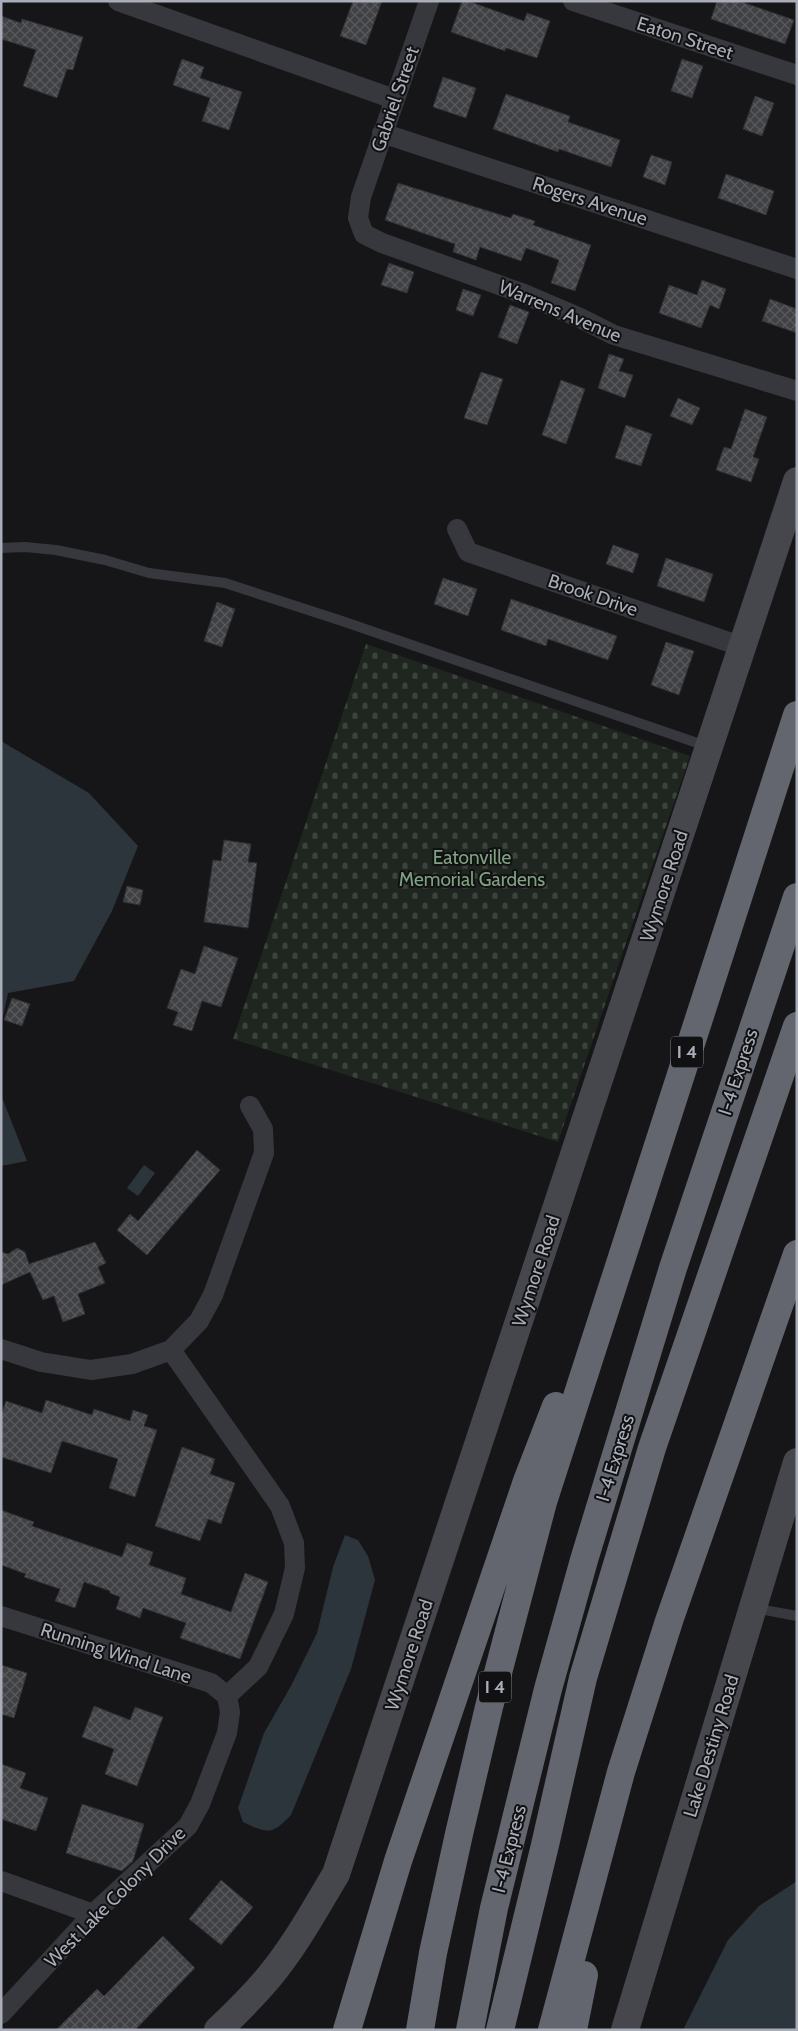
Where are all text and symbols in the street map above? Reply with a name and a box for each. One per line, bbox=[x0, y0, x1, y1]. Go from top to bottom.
street label: Eaton Street bbox=[634, 12, 737, 65]
street label: Gabriel Street bbox=[366, 43, 424, 155]
street label: Rogers Avenue bbox=[530, 172, 650, 230]
street label: Warrens Avenue bbox=[495, 275, 625, 347]
street label: Brook Drive bbox=[545, 569, 641, 621]
street label: Wymore Road bbox=[635, 828, 693, 944]
park label: Eatonville Memorial Gardens bbox=[399, 846, 545, 891]
street label: I-4 Express bbox=[713, 1026, 763, 1118]
road number: I 4 bbox=[671, 1036, 703, 1068]
street label: Wymore Road bbox=[507, 1213, 565, 1329]
street label: I-4 Express bbox=[591, 1412, 639, 1504]
street label: Wymore Road bbox=[380, 1597, 438, 1713]
street label: Running Wind Lane bbox=[38, 1618, 195, 1688]
road number: I 4 bbox=[479, 1671, 511, 1702]
street label: Lake Destiny Road bbox=[678, 1672, 744, 1820]
street label: I-4 Express bbox=[487, 1803, 531, 1895]
street label: West Lake Colony Drive bbox=[40, 1822, 190, 1972]

